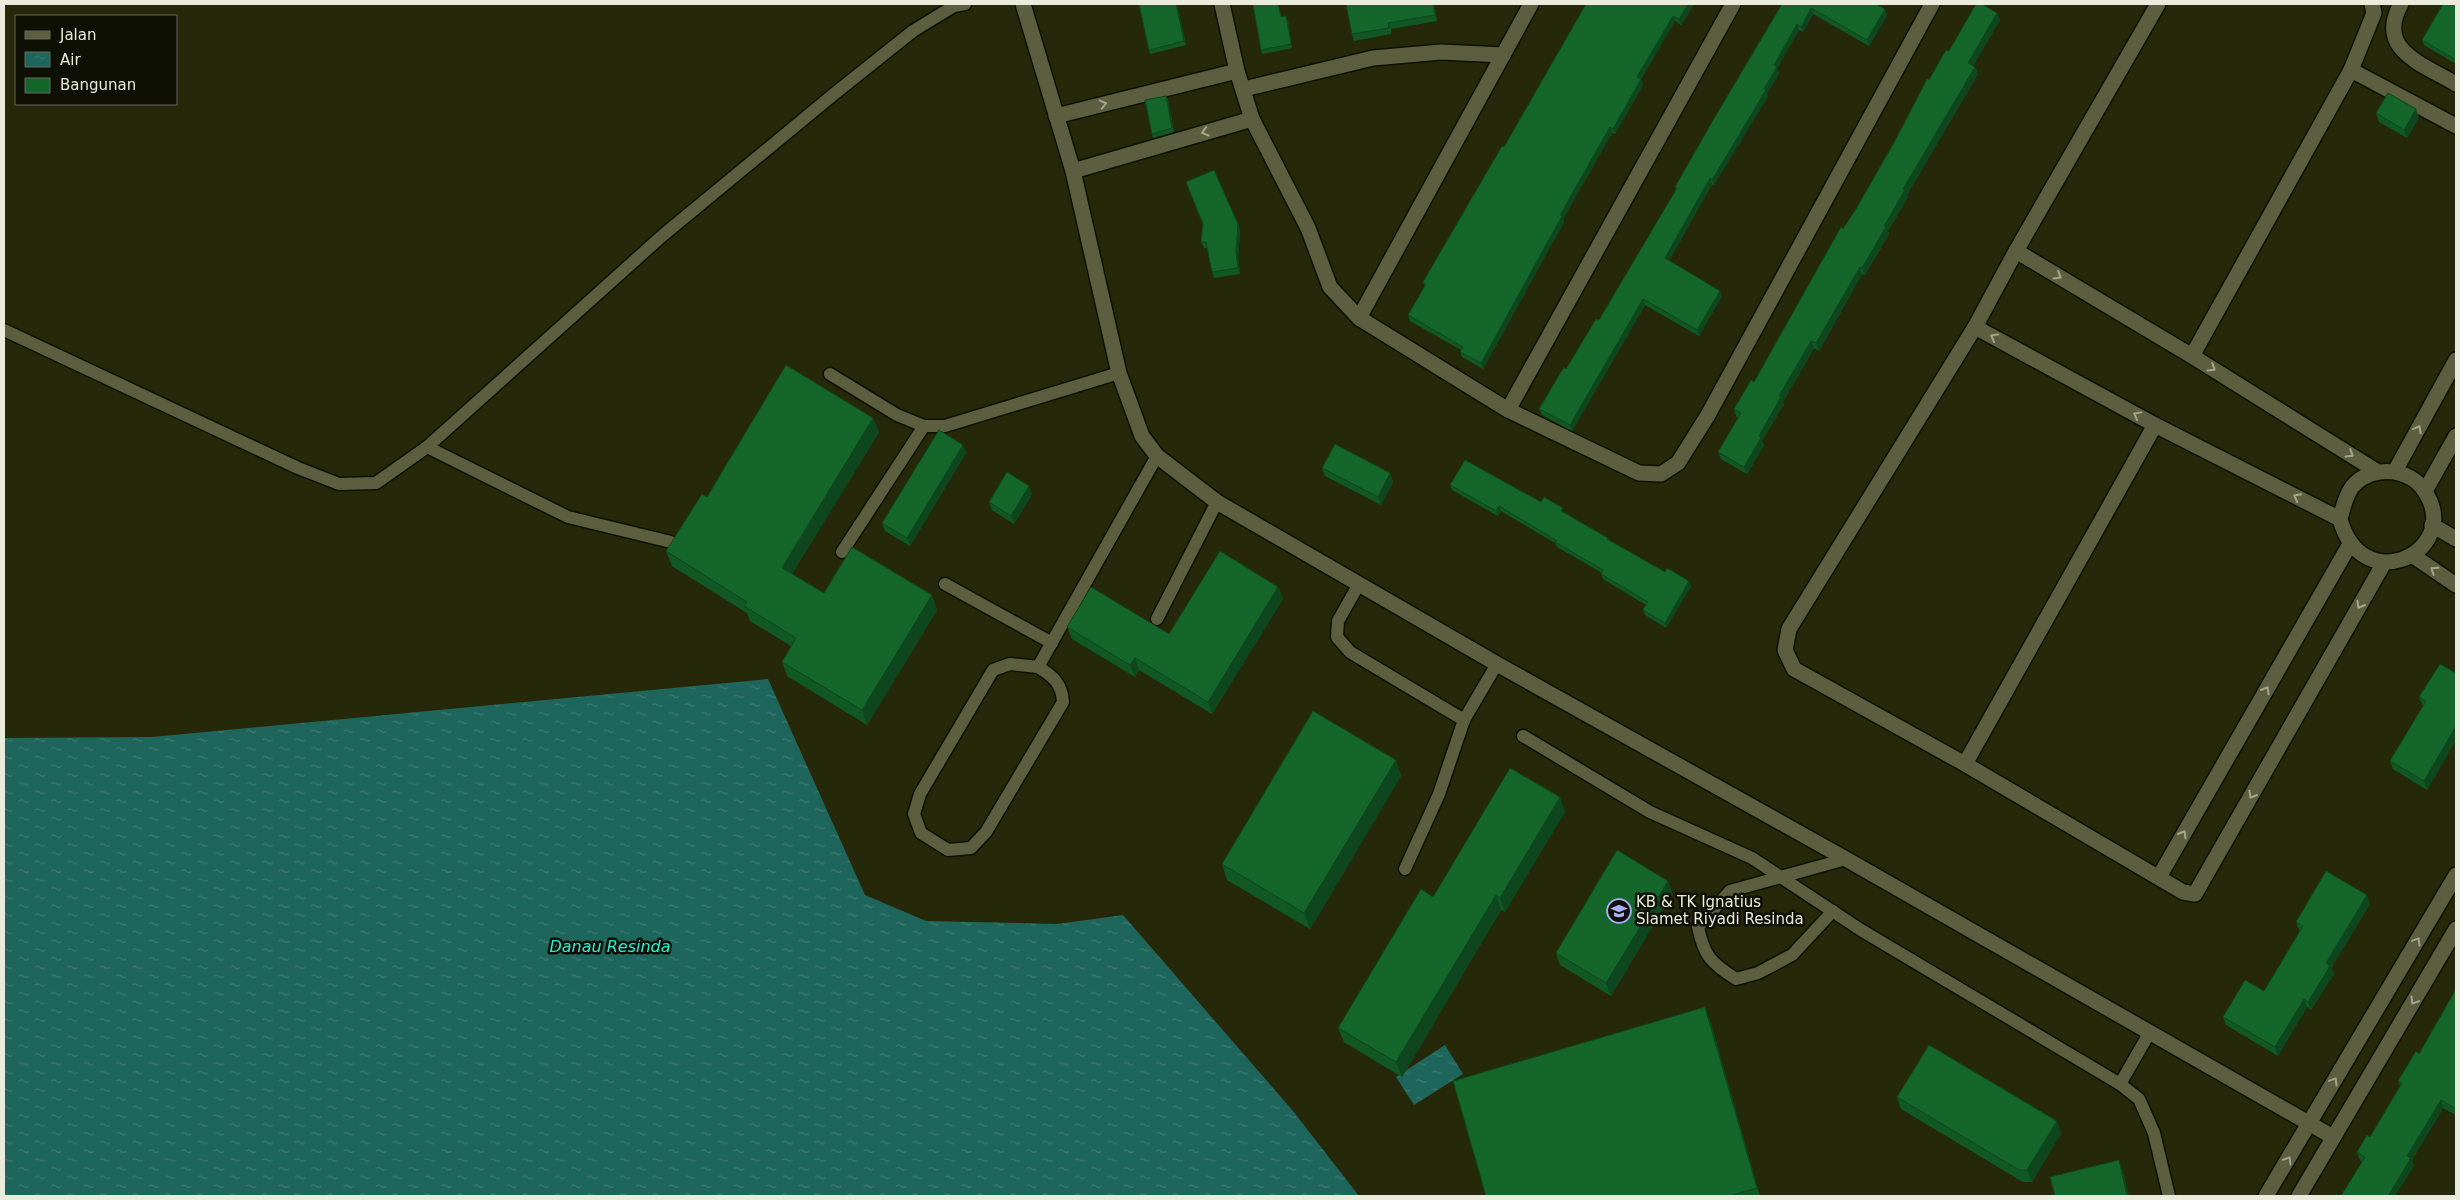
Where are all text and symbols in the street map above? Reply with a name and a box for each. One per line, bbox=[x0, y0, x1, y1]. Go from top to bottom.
legend bbox=[15, 15, 178, 105]
text: Jalan bbox=[59, 26, 96, 44]
text: Air bbox=[60, 51, 81, 69]
text: Bangunan bbox=[60, 76, 136, 94]
one-way arrow bbox=[1099, 99, 1108, 110]
one-way arrow bbox=[1202, 127, 1210, 137]
one-way arrow bbox=[2052, 270, 2061, 280]
one-way arrow bbox=[1991, 333, 2000, 343]
one-way arrow bbox=[2207, 362, 2216, 372]
one-way arrow bbox=[2133, 411, 2142, 421]
one-way arrow bbox=[2412, 425, 2422, 434]
one-way arrow bbox=[2345, 448, 2354, 458]
one-way arrow bbox=[2293, 493, 2302, 503]
one-way arrow bbox=[2430, 567, 2440, 576]
one-way arrow bbox=[2356, 600, 2366, 609]
one-way arrow bbox=[2260, 687, 2270, 696]
one-way arrow bbox=[2248, 789, 2258, 798]
one-way arrow bbox=[2177, 831, 2187, 840]
place label: KB & TK Ignatius Slamet Riyadi Resinda bbox=[1636, 893, 1804, 928]
school or university icon: KB & TK Ignatius Slamet Riyadi Resinda bbox=[1606, 898, 1632, 924]
water label: Danau Resinda bbox=[549, 937, 671, 956]
one-way arrow bbox=[2411, 938, 2421, 947]
one-way arrow bbox=[2410, 995, 2420, 1004]
one-way arrow bbox=[2328, 1078, 2338, 1087]
one-way arrow bbox=[2281, 1156, 2291, 1165]

